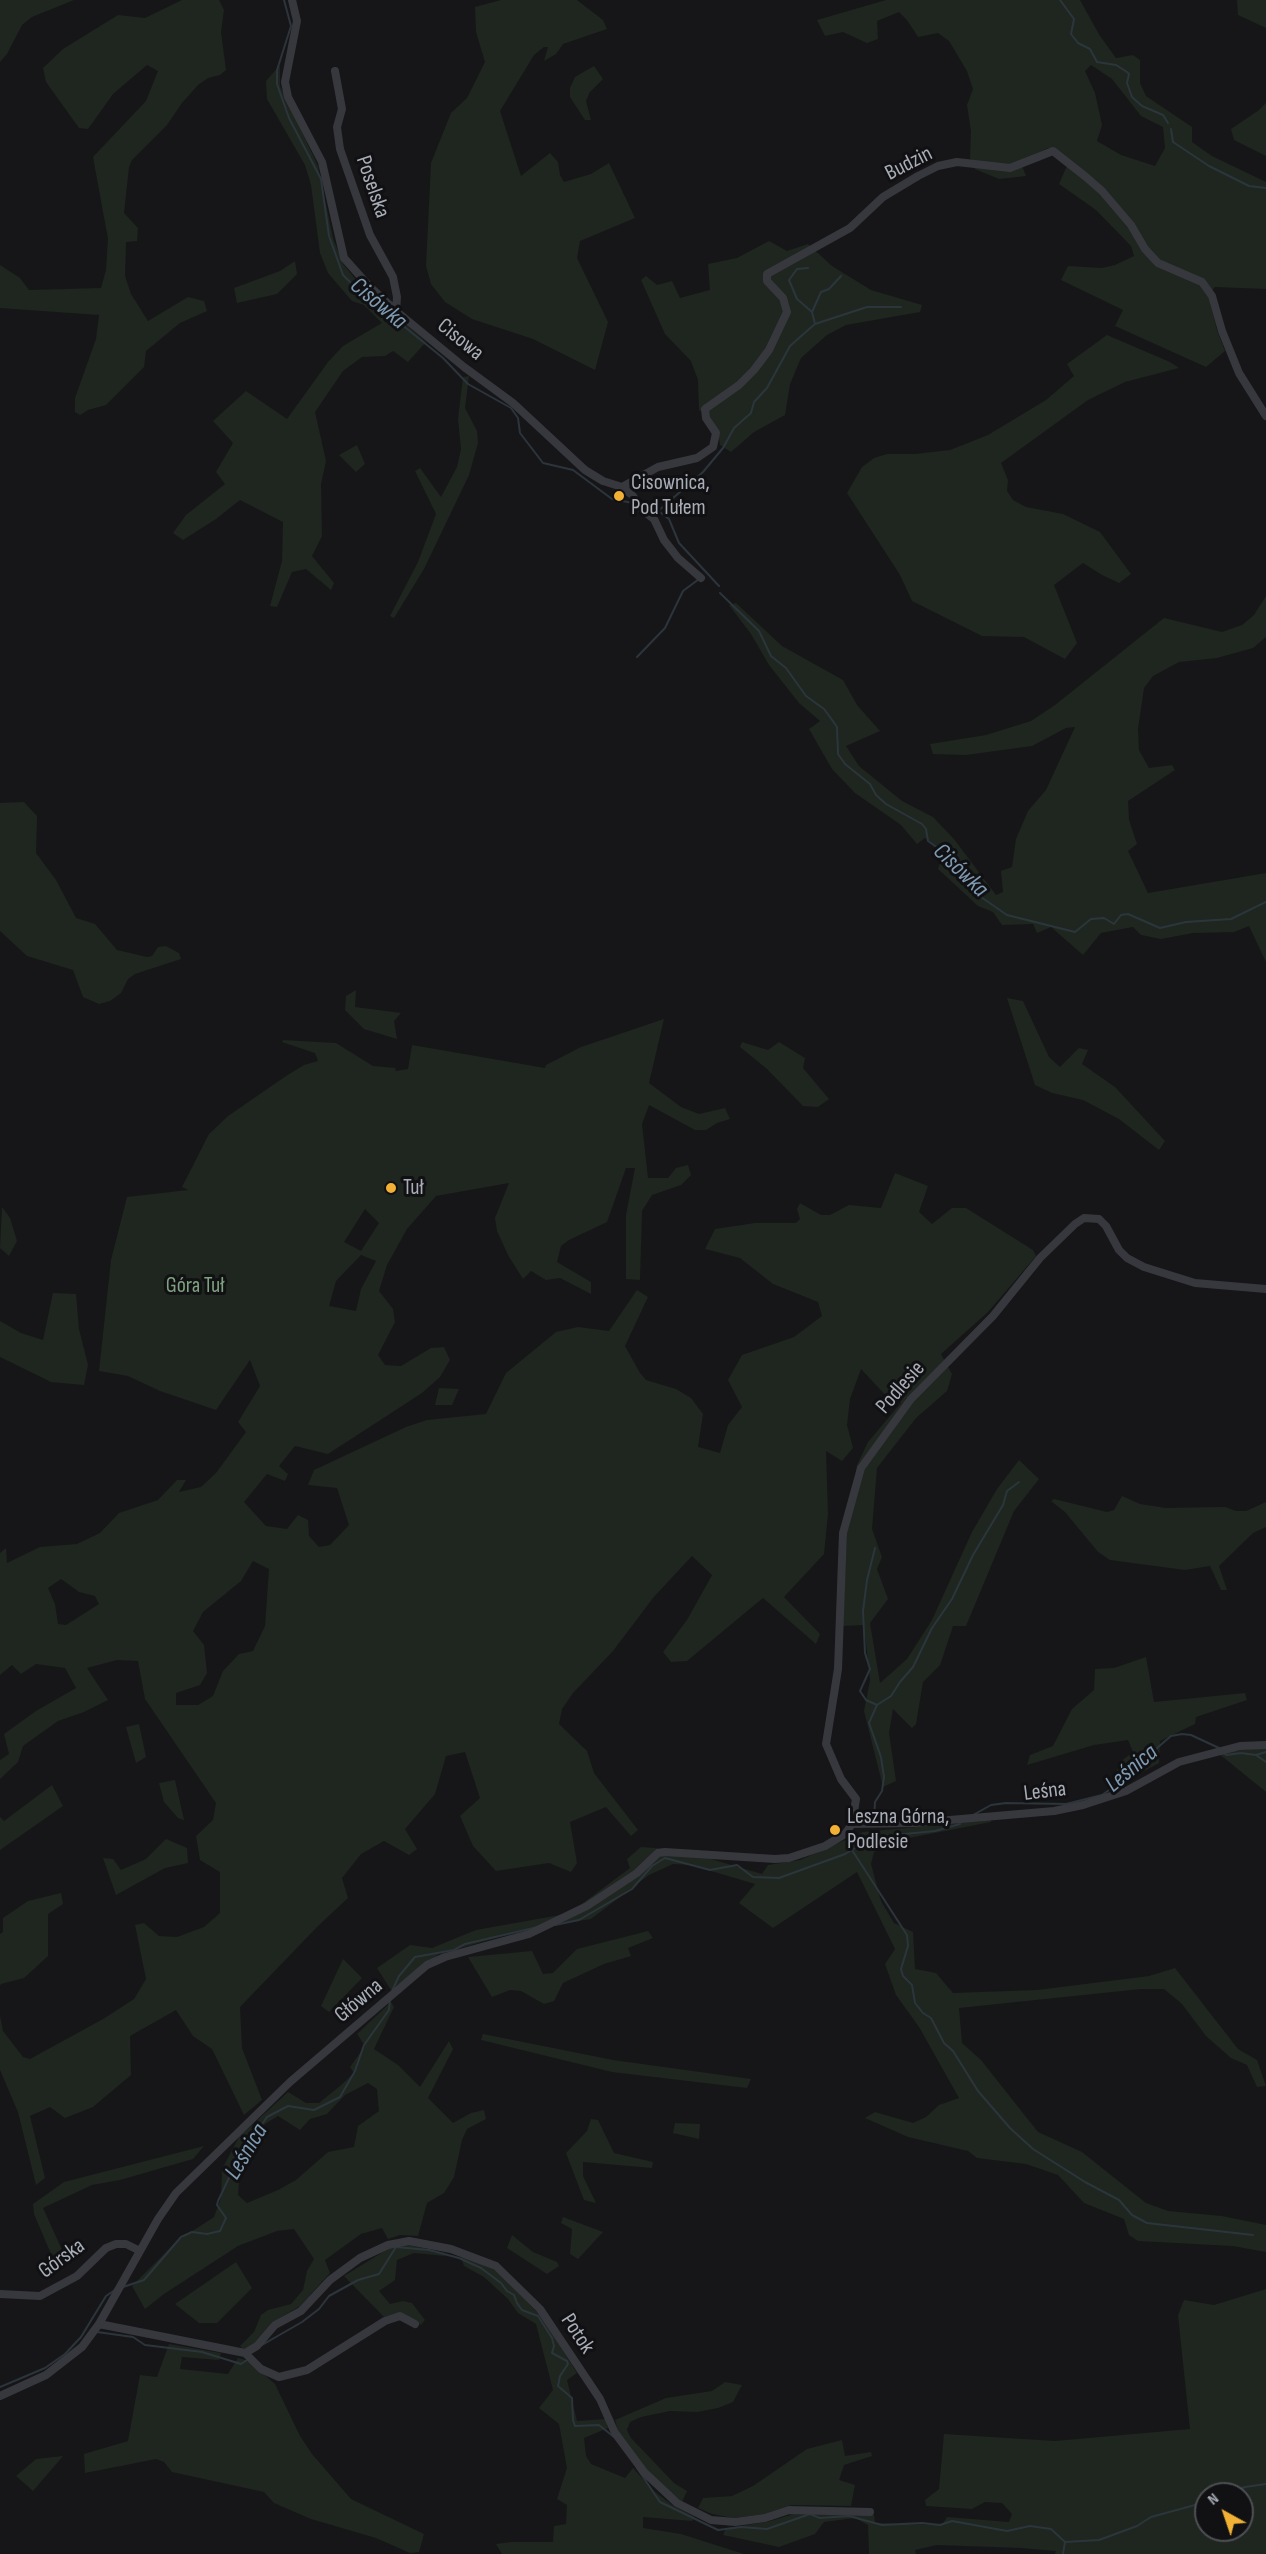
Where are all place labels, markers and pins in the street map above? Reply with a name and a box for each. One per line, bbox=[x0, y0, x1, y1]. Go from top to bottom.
place label: Cisownica, Pod Tułem bbox=[631, 470, 710, 522]
marker: Cisownica, Pod Tułem bbox=[612, 489, 626, 503]
place label: Tuł bbox=[403, 1175, 424, 1201]
marker: Tuł bbox=[384, 1181, 398, 1195]
place label: Leszna Górna, Podlesie bbox=[847, 1804, 949, 1856]
marker: Leszna Górna, Podlesie bbox=[828, 1823, 842, 1837]

